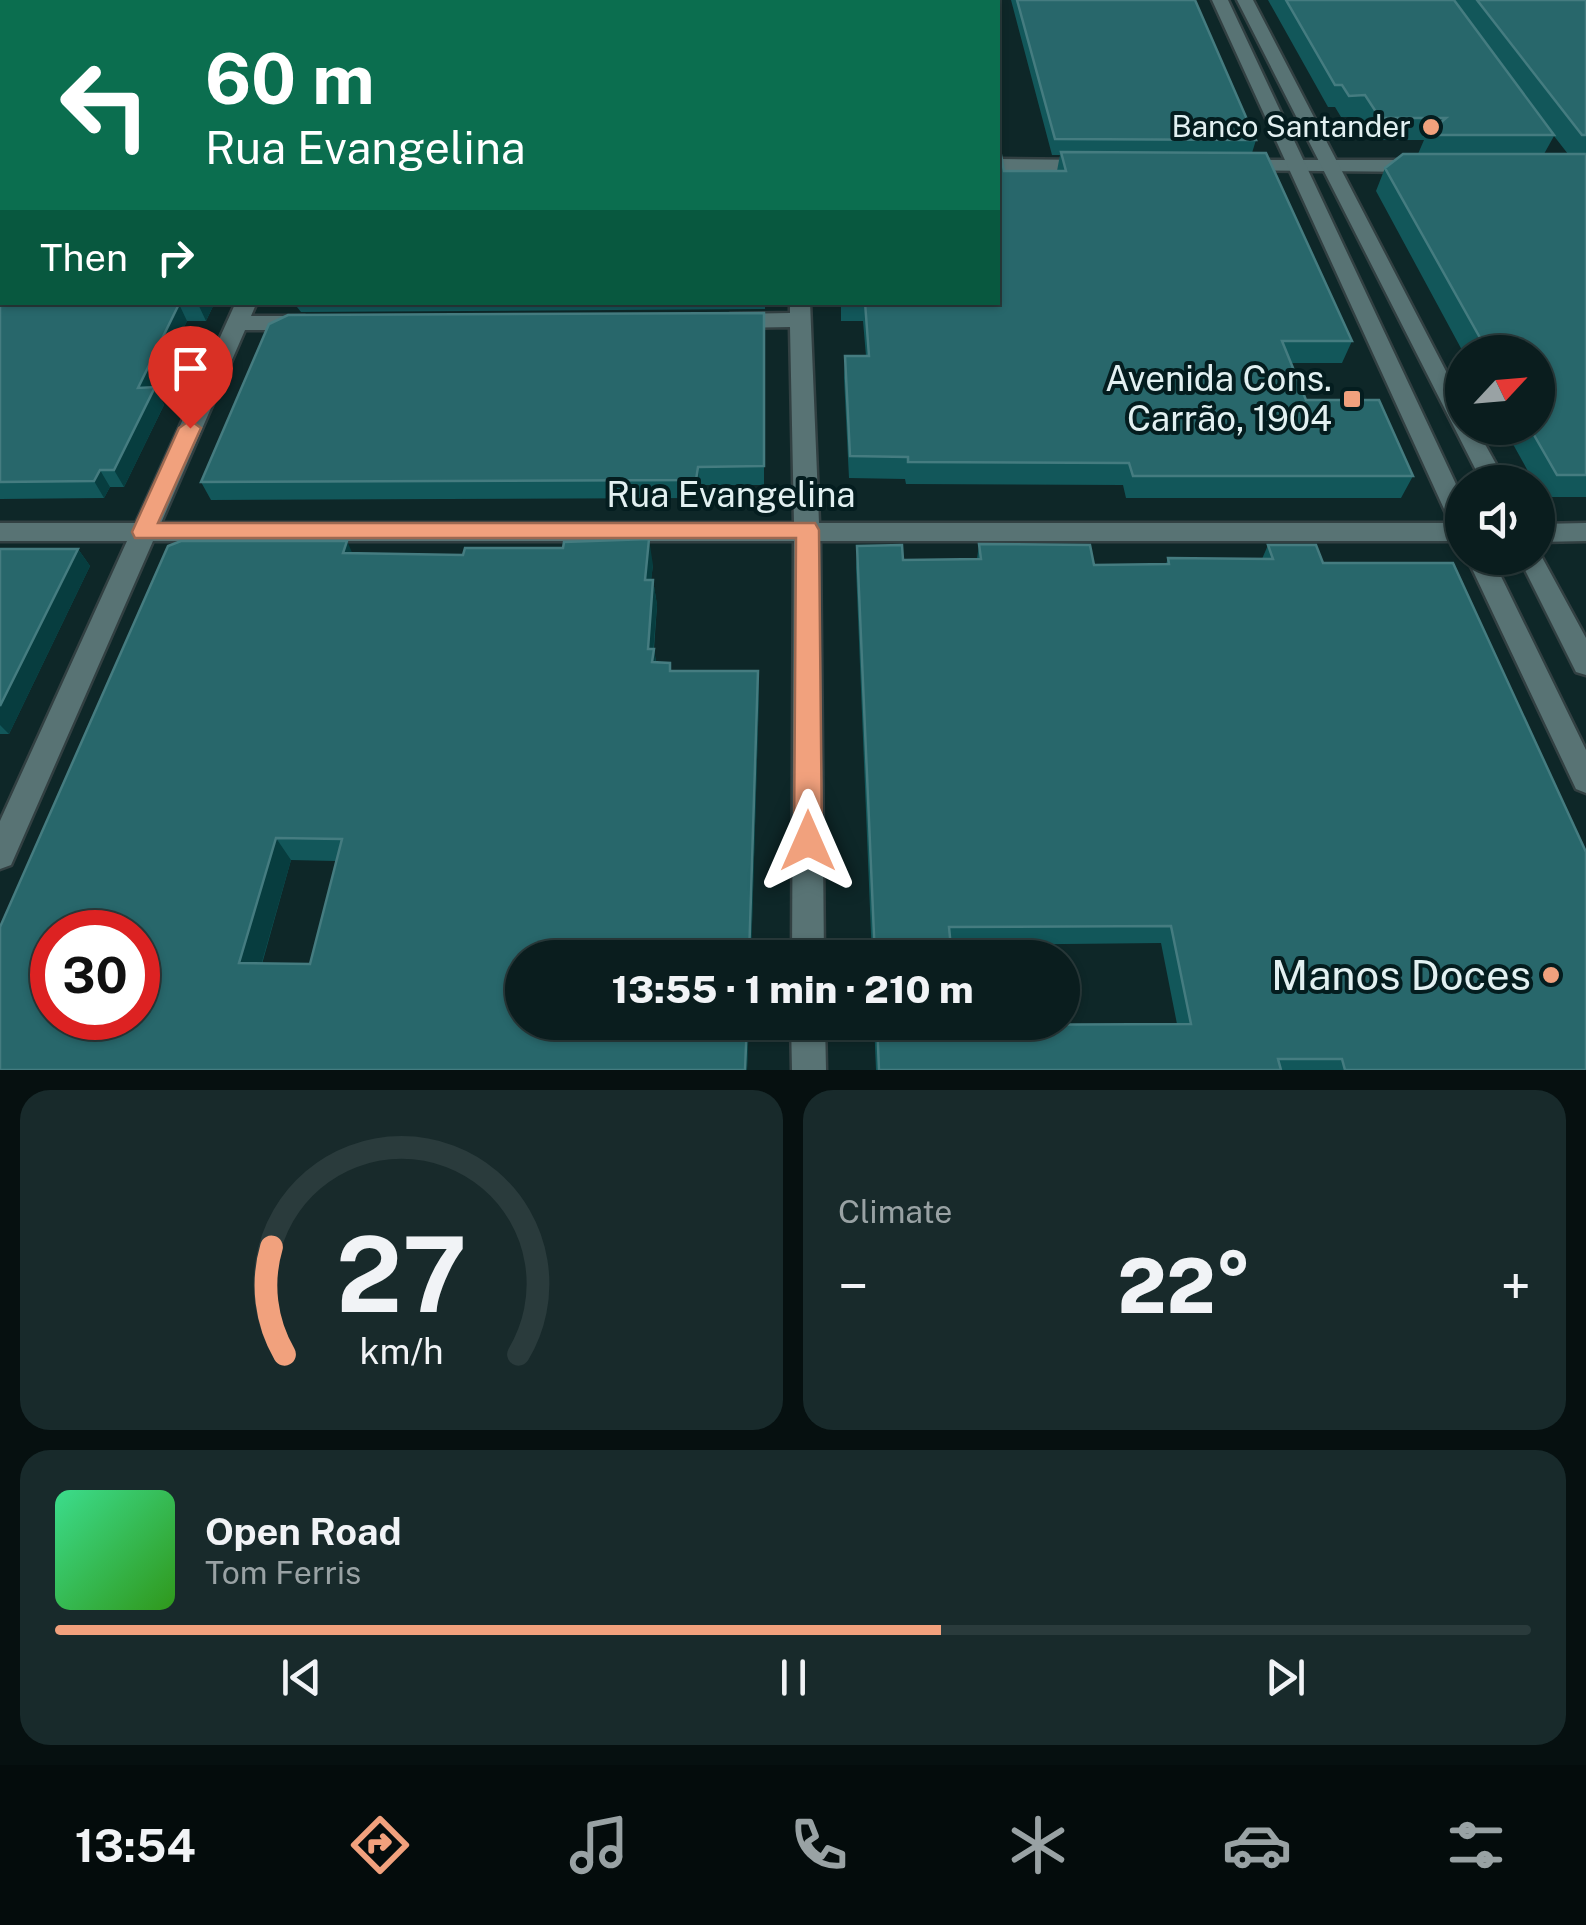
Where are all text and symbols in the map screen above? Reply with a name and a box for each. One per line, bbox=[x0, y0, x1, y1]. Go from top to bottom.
text: 60 m bbox=[205, 37, 375, 120]
icon: left bbox=[40, 40, 170, 170]
place label: Banco Santander bbox=[1171, 108, 1411, 144]
marker: Banco Santander bbox=[1420, 116, 1442, 138]
text: Rua Evangelina bbox=[205, 121, 526, 174]
icon: right bbox=[148, 230, 203, 285]
text: Then bbox=[40, 235, 128, 280]
pin bbox=[148, 326, 233, 429]
north arrow bbox=[1445, 335, 1555, 445]
map controls bbox=[1445, 335, 1555, 575]
icon: arrive bbox=[163, 341, 218, 396]
place label: Avenida Cons. Carrão, 1904 bbox=[1105, 358, 1332, 439]
marker: Avenida Cons. Carrão, 1904 bbox=[1341, 388, 1363, 410]
button: sound bbox=[1445, 465, 1555, 575]
street label: Rua Evangelina bbox=[606, 474, 856, 515]
position arrow bbox=[756, 789, 860, 893]
speed limit sign: 30 bbox=[30, 910, 160, 1040]
place label: Manos Doces bbox=[1271, 950, 1531, 999]
marker: Manos Doces bbox=[1540, 964, 1562, 986]
text: 13:55 · 1 min · 210 m bbox=[612, 967, 973, 1012]
text: Climate bbox=[838, 1193, 952, 1230]
text: 27 bbox=[336, 1213, 467, 1335]
text: 22° bbox=[1118, 1242, 1251, 1330]
text: − bbox=[838, 1254, 869, 1318]
text: + bbox=[1501, 1254, 1531, 1318]
text: km/h bbox=[359, 1330, 444, 1372]
text: Open Road bbox=[205, 1509, 402, 1554]
text: Tom Ferris bbox=[205, 1554, 361, 1591]
icon: previous bbox=[274, 1650, 329, 1705]
icon: pause bbox=[766, 1650, 821, 1705]
icon: next bbox=[1258, 1650, 1313, 1705]
icon: directions bbox=[345, 1810, 415, 1880]
icon: music bbox=[564, 1810, 634, 1880]
icon: phone bbox=[784, 1810, 854, 1880]
icon: climate bbox=[1003, 1810, 1073, 1880]
icon: car bbox=[1222, 1810, 1292, 1880]
icon: filters bbox=[1441, 1810, 1511, 1880]
text: 13:54 bbox=[75, 1819, 196, 1872]

